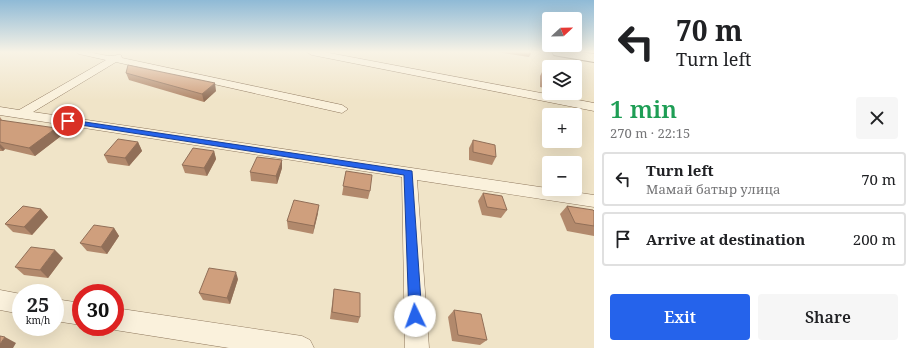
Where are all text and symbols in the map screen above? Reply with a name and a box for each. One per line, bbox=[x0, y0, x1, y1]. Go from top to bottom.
text: 70 m bbox=[676, 11, 743, 49]
north arrow bbox=[542, 12, 582, 52]
map controls bbox=[542, 12, 582, 196]
icon: left bbox=[610, 16, 662, 68]
text: Turn left bbox=[676, 47, 751, 71]
button: layers bbox=[542, 60, 582, 100]
text: 1 min bbox=[610, 92, 677, 125]
button: close bbox=[856, 97, 898, 139]
pin bbox=[51, 104, 85, 138]
button: + bbox=[542, 108, 582, 148]
icon: arrive bbox=[57, 110, 79, 132]
text: 270 m · 22:15 bbox=[610, 124, 690, 142]
button: − bbox=[542, 156, 582, 196]
text: Turn left bbox=[646, 160, 714, 180]
icon: left bbox=[612, 168, 634, 190]
text: 70 m bbox=[861, 169, 896, 189]
text: Мамай батыр улица bbox=[646, 180, 780, 198]
icon: arrive bbox=[612, 228, 634, 250]
text: Arrive at destination bbox=[646, 229, 805, 249]
text: 200 m bbox=[853, 229, 896, 249]
speed limit sign: 30 bbox=[72, 284, 124, 336]
text: 25 bbox=[27, 291, 49, 318]
button: Exit bbox=[610, 294, 750, 340]
button: Share bbox=[758, 294, 898, 340]
position arrow bbox=[394, 295, 436, 337]
text: km/h bbox=[26, 313, 50, 327]

